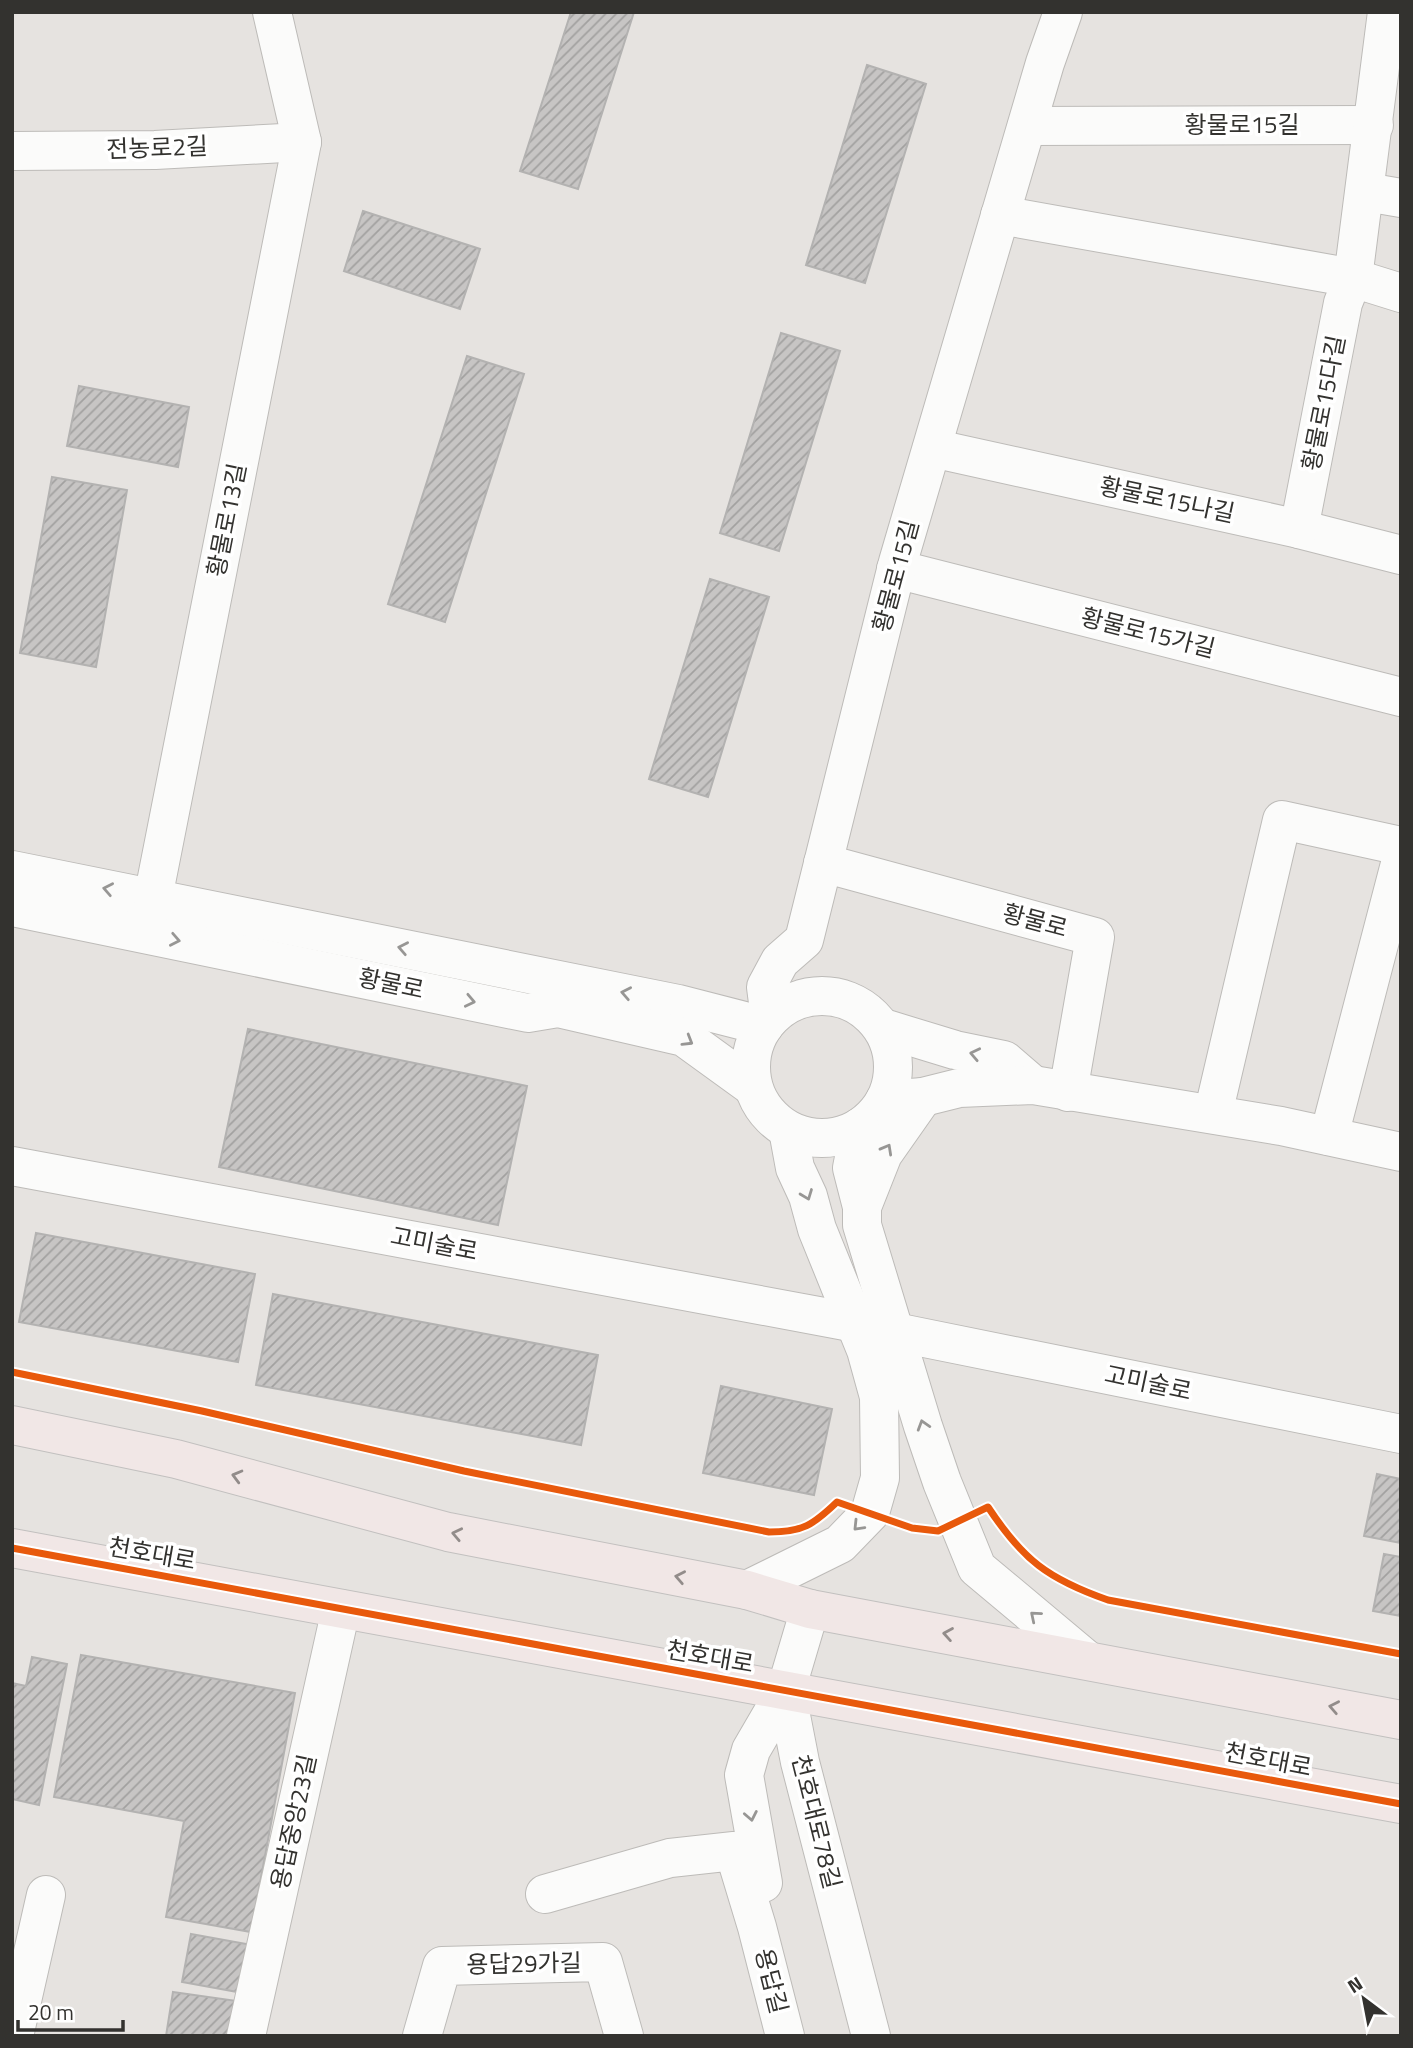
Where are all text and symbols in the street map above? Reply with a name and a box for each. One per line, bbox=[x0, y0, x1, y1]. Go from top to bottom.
street label: 황물로15길 bbox=[1184, 106, 1300, 142]
street label: 전농로2길 bbox=[105, 127, 208, 167]
street label: 황물로15다길 bbox=[1292, 332, 1354, 474]
street label: 황물로13길 bbox=[197, 460, 255, 580]
street label: 황물로15나길 bbox=[1096, 467, 1238, 531]
street label: 황물로15길 bbox=[863, 515, 927, 636]
street label: 황물로15가길 bbox=[1077, 598, 1219, 666]
one-way arrow bbox=[102, 882, 114, 897]
street label: 황물로 bbox=[999, 894, 1072, 946]
one-way arrow bbox=[169, 931, 181, 946]
one-way arrow bbox=[397, 942, 409, 957]
street label: 황물로 bbox=[355, 959, 427, 1008]
one-way arrow bbox=[620, 987, 632, 1002]
one-way arrow bbox=[464, 992, 476, 1007]
one-way arrow bbox=[681, 1033, 694, 1046]
one-way arrow bbox=[969, 1047, 981, 1062]
one-way arrow bbox=[879, 1144, 892, 1156]
one-way arrow bbox=[799, 1188, 813, 1201]
street label: 고미술로 bbox=[387, 1217, 481, 1269]
street label: 고미술로 bbox=[1101, 1355, 1195, 1409]
one-way arrow bbox=[917, 1420, 932, 1432]
one-way arrow bbox=[231, 1470, 243, 1484]
one-way arrow bbox=[853, 1518, 866, 1531]
one-way arrow bbox=[451, 1527, 463, 1542]
street label: 천호대로 bbox=[106, 1528, 199, 1578]
one-way arrow bbox=[674, 1570, 686, 1585]
one-way arrow bbox=[1030, 1612, 1043, 1624]
one-way arrow bbox=[942, 1628, 954, 1643]
street label: 천호대로 bbox=[664, 1631, 757, 1681]
one-way arrow bbox=[1328, 1700, 1340, 1715]
street label: 천호대로 bbox=[1221, 1733, 1315, 1785]
street label: 용답중앙23길 bbox=[261, 1751, 325, 1893]
street label: 천호대로78길 bbox=[783, 1751, 851, 1893]
one-way arrow bbox=[743, 1810, 758, 1822]
street label: 용답29가길 bbox=[466, 1944, 582, 1982]
street label: 용답길 bbox=[746, 1944, 797, 2017]
north arrow bbox=[1329, 1964, 1399, 2034]
text: N bbox=[1341, 1968, 1368, 2000]
scale bar bbox=[18, 1988, 122, 2032]
text: 20 m bbox=[28, 1996, 74, 2028]

